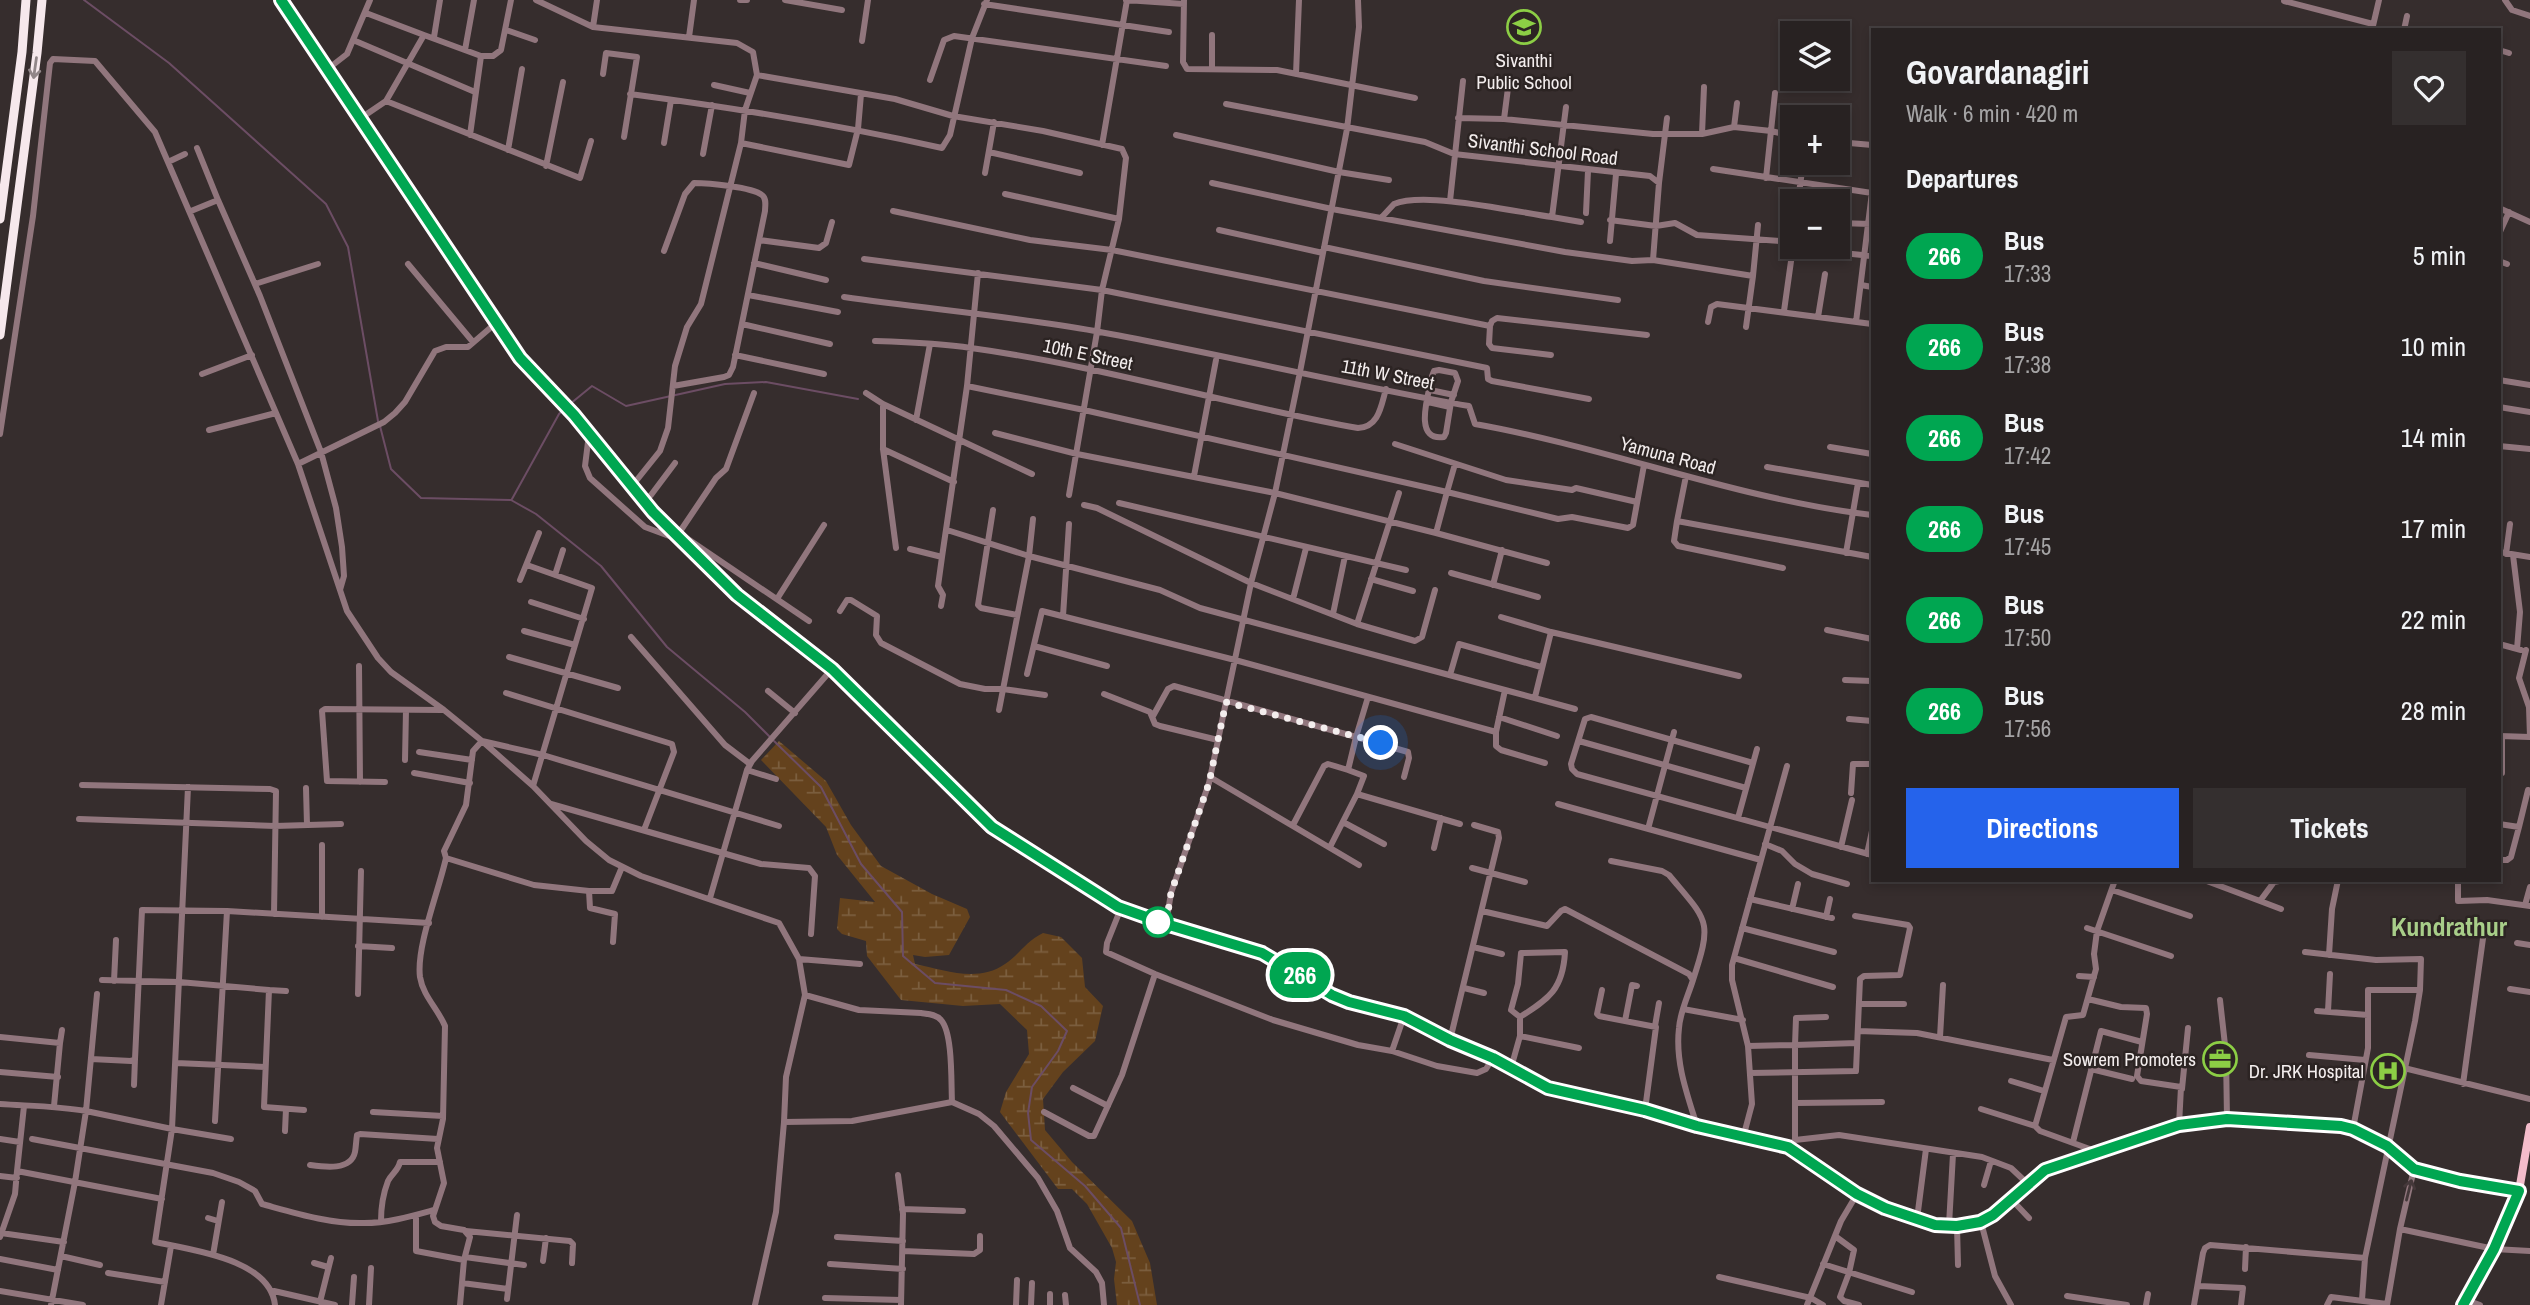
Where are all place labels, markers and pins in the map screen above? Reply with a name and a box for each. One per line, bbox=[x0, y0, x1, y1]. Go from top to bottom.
school or university icon: Sivanthi Public School bbox=[1505, 8, 1543, 46]
place label: Sivanthi Public School bbox=[1476, 47, 1572, 95]
unlabelled marker bbox=[1143, 907, 1173, 937]
office icon: Sowrem Promoters bbox=[2201, 1040, 2239, 1078]
place label: Sowrem Promoters bbox=[2063, 1046, 2196, 1072]
hospital icon: Dr. JRK Hospital bbox=[2369, 1052, 2407, 1090]
place label: Dr. JRK Hospital bbox=[2249, 1058, 2364, 1084]

